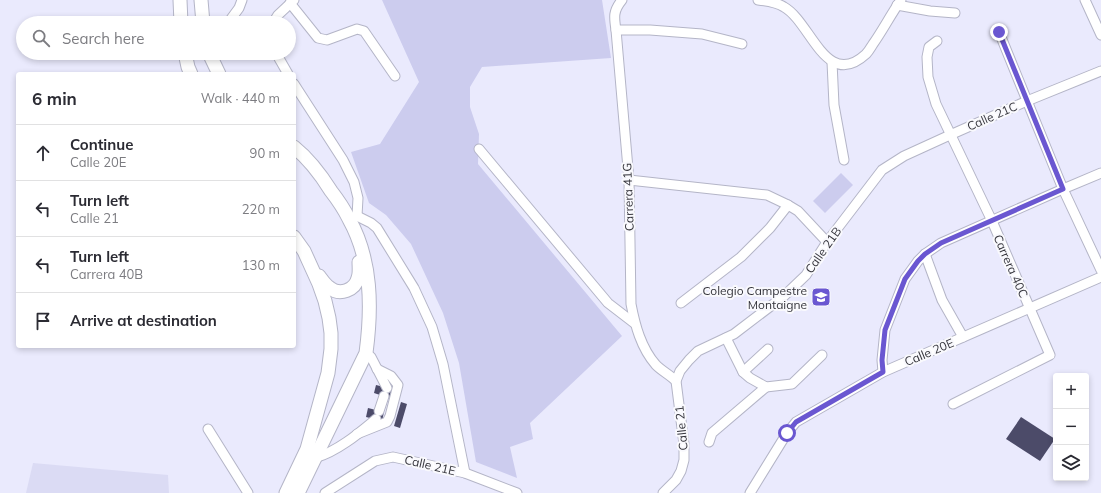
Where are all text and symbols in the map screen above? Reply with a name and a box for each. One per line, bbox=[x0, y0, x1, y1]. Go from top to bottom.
search box bbox=[16, 16, 296, 60]
route end bbox=[990, 23, 1008, 41]
icon: search bbox=[30, 27, 52, 49]
text: Search here bbox=[62, 29, 144, 48]
text: 6 min bbox=[32, 88, 77, 109]
text: Walk · 440 m bbox=[201, 90, 280, 106]
street label: Calle 21C bbox=[965, 98, 1019, 134]
text: Continue bbox=[70, 135, 133, 154]
icon: ahead bbox=[32, 142, 54, 164]
text: 90 m bbox=[250, 145, 280, 161]
text: Calle 20E bbox=[70, 154, 126, 170]
street label: Carrera 41G bbox=[619, 163, 637, 231]
text: Turn left bbox=[70, 191, 129, 210]
icon: left bbox=[32, 198, 54, 220]
text: 220 m bbox=[242, 201, 280, 217]
text: Calle 21 bbox=[70, 210, 119, 226]
street label: Calle 21B bbox=[802, 224, 844, 276]
street label: Carrera 40C bbox=[990, 232, 1032, 300]
text: Turn left bbox=[70, 247, 129, 266]
icon: left bbox=[32, 254, 54, 276]
text: 130 m bbox=[242, 257, 280, 273]
text: Carrera 40B bbox=[70, 266, 143, 282]
place label: Colegio Campestre Montaigne bbox=[703, 283, 807, 312]
school or university icon: Colegio Campestre Montaigne bbox=[810, 286, 832, 308]
icon: arrive bbox=[32, 310, 54, 332]
text: Arrive at destination bbox=[70, 311, 217, 330]
street label: Calle 20E bbox=[902, 335, 956, 369]
map controls bbox=[1053, 373, 1089, 481]
button: + bbox=[1053, 373, 1089, 409]
street label: Calle 21 bbox=[671, 405, 691, 451]
button: − bbox=[1053, 409, 1089, 445]
route start bbox=[778, 424, 796, 442]
button: layers bbox=[1053, 445, 1089, 481]
street label: Calle 21E bbox=[403, 452, 457, 478]

